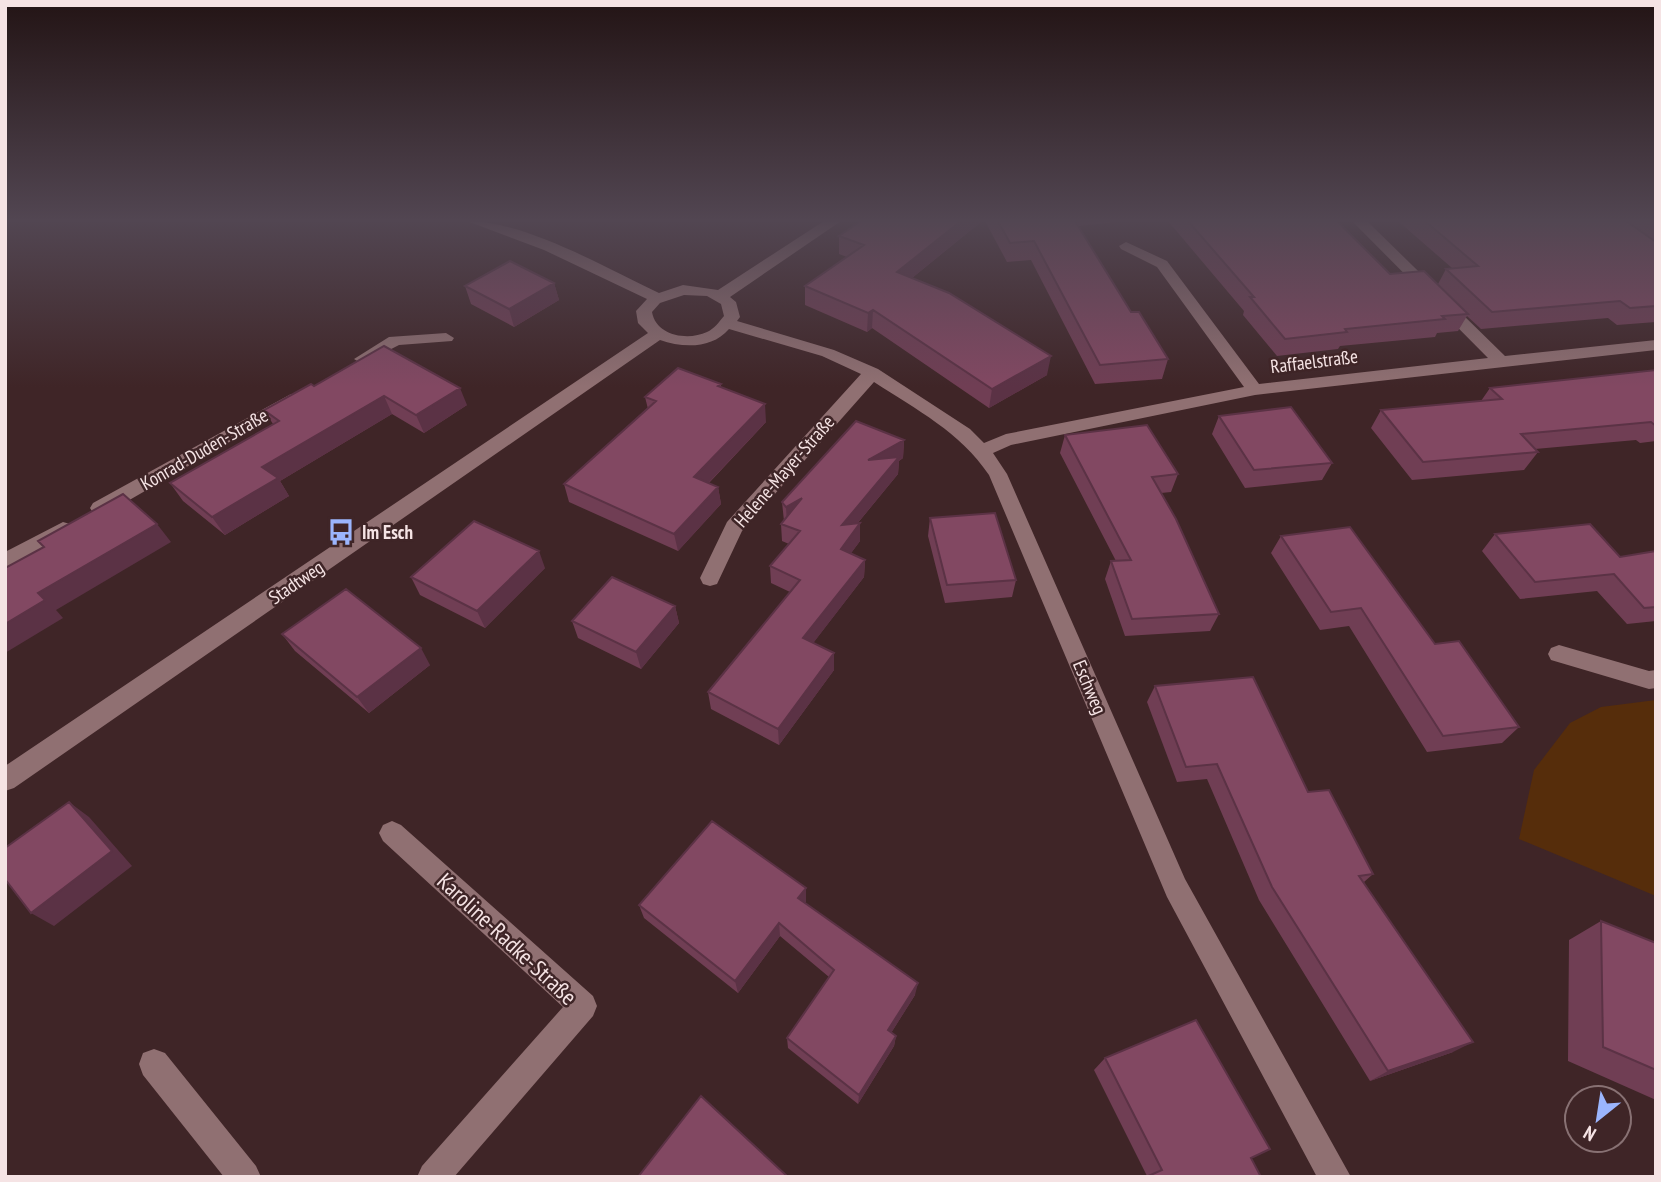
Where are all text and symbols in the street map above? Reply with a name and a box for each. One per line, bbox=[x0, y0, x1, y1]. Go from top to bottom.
street label: Raffaelstraße bbox=[1269, 344, 1359, 378]
street label: Konrad-Duden-Straße bbox=[136, 403, 272, 495]
street label: Helene-Mayer-Straße bbox=[729, 410, 839, 532]
bus stop icon: Im Esch bbox=[326, 517, 356, 547]
place label: Im Esch bbox=[362, 520, 413, 544]
street label: Stadtweg bbox=[264, 555, 328, 609]
street label: Eschweg bbox=[1068, 656, 1112, 718]
street label: Karoline-Radke-Straße bbox=[431, 867, 583, 1011]
north arrow bbox=[1563, 1084, 1633, 1154]
text: N bbox=[1579, 1121, 1600, 1147]

